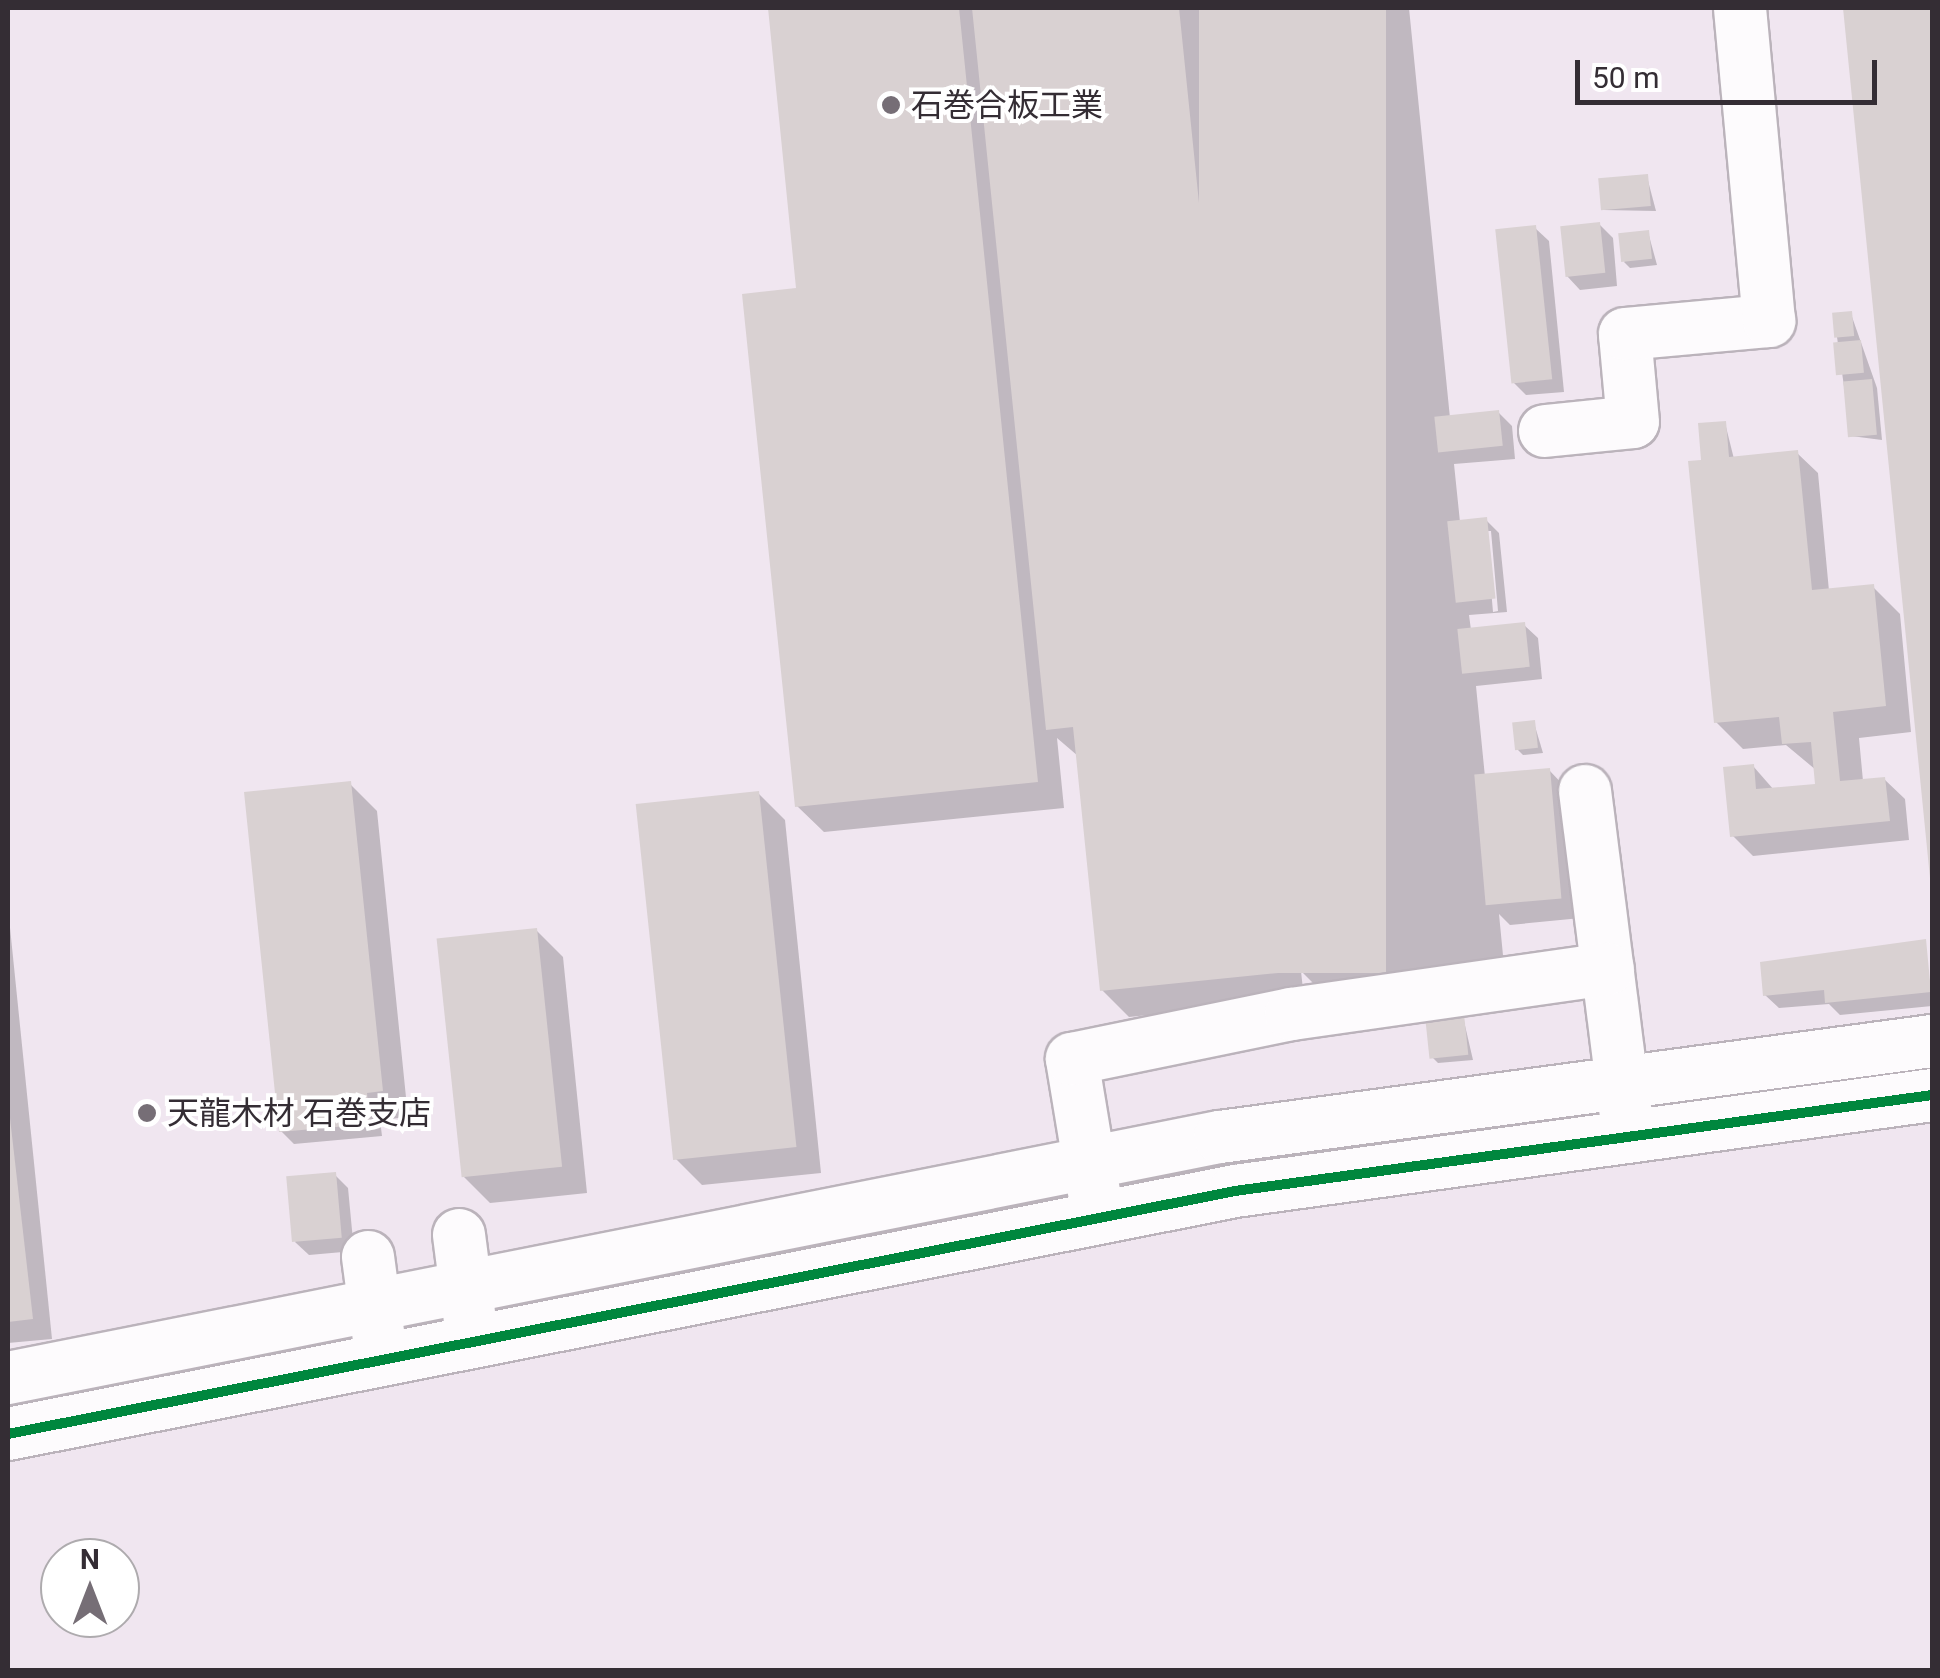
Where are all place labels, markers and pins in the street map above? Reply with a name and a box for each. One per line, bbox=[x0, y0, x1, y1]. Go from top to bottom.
place label: 石巻合板工業 bbox=[911, 86, 1103, 124]
marker: 石巻合板工業 bbox=[880, 94, 902, 116]
place label: 天龍木材 石巻支店 bbox=[167, 1094, 431, 1132]
marker: 天龍木材 石巻支店 bbox=[136, 1102, 158, 1124]

